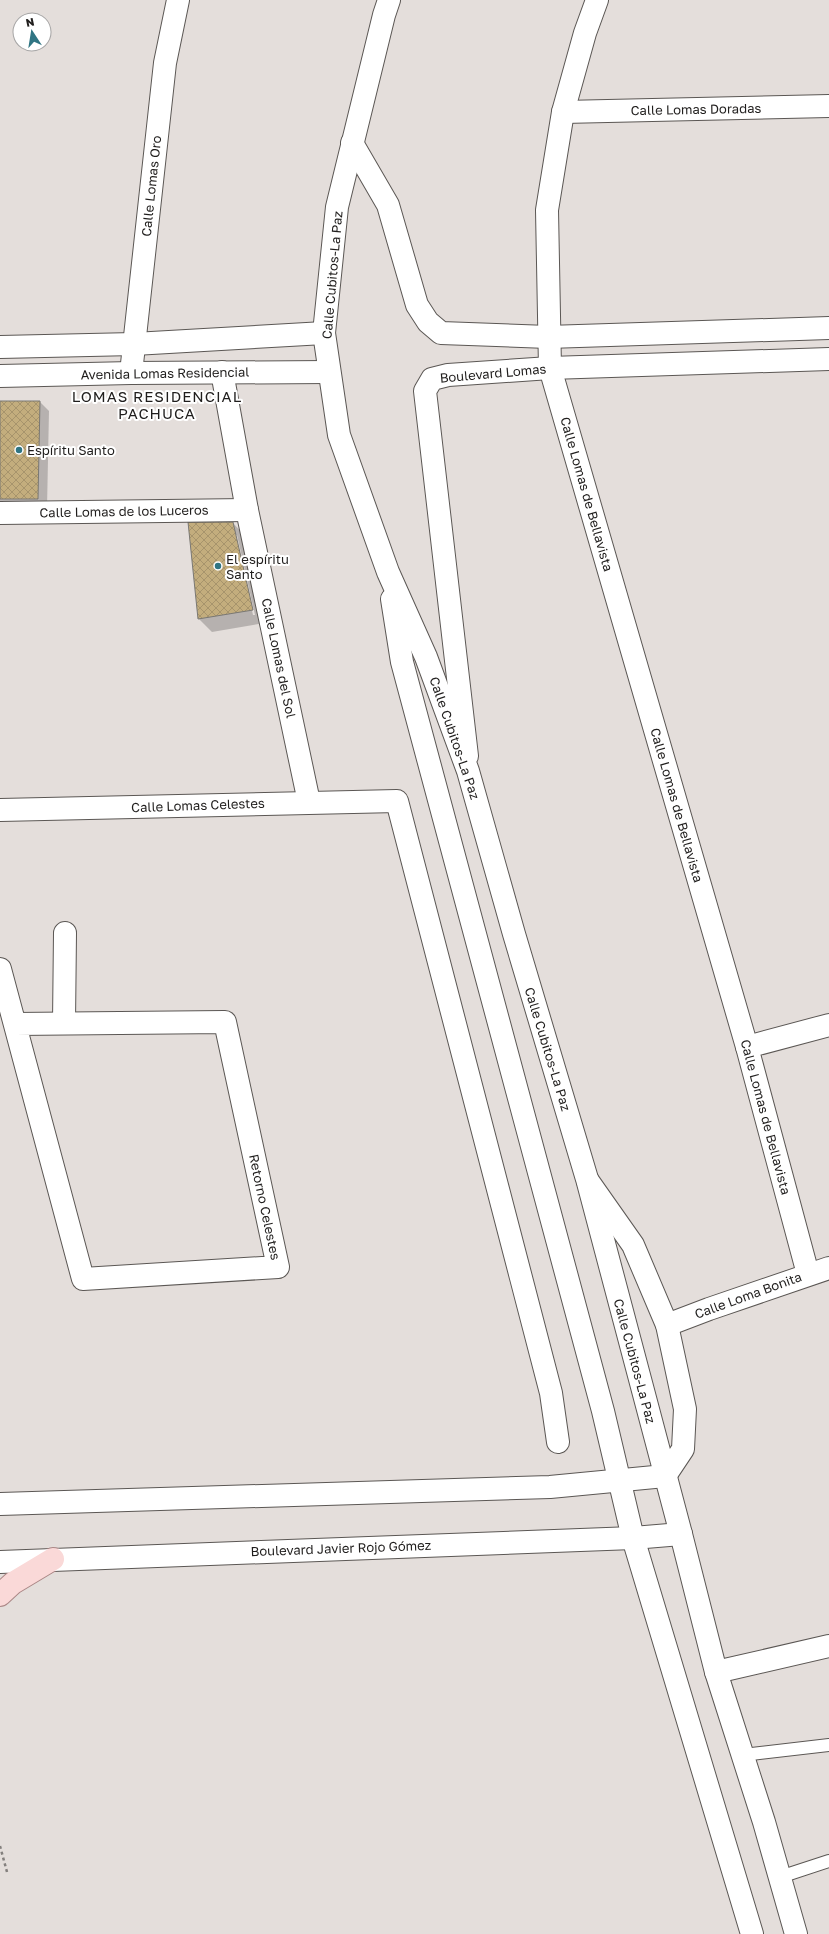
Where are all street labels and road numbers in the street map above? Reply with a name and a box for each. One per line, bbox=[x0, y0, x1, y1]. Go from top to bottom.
street label: Calle Lomas Doradas bbox=[631, 100, 762, 118]
street label: Calle Lomas Oro bbox=[138, 134, 164, 237]
street label: Calle Cubitos-La Paz bbox=[318, 210, 346, 340]
street label: Boulevard Lomas bbox=[439, 360, 547, 386]
street label: Avenida Lomas Residencial bbox=[80, 364, 250, 382]
street label: Calle Lomas de Bellavista bbox=[557, 415, 617, 573]
street label: Calle Lomas de los Luceros bbox=[39, 502, 209, 520]
street label: Calle Lomas del Sol bbox=[258, 596, 300, 720]
street label: Calle Cubitos-La Paz bbox=[426, 675, 484, 802]
street label: Calle Lomas de Bellavista bbox=[647, 726, 707, 884]
street label: Calle Lomas Celestes bbox=[131, 795, 265, 815]
street label: Calle Cubitos-La Paz bbox=[522, 985, 575, 1113]
street label: Calle Lomas de Bellavista bbox=[738, 1038, 794, 1196]
street label: Retorno Celestes bbox=[246, 1153, 284, 1262]
street label: Calle Loma Bonita bbox=[692, 1268, 804, 1322]
street label: Calle Cubitos-La Paz bbox=[611, 1297, 659, 1426]
street label: Boulevard Javier Rojo Gómez bbox=[250, 1537, 432, 1559]

